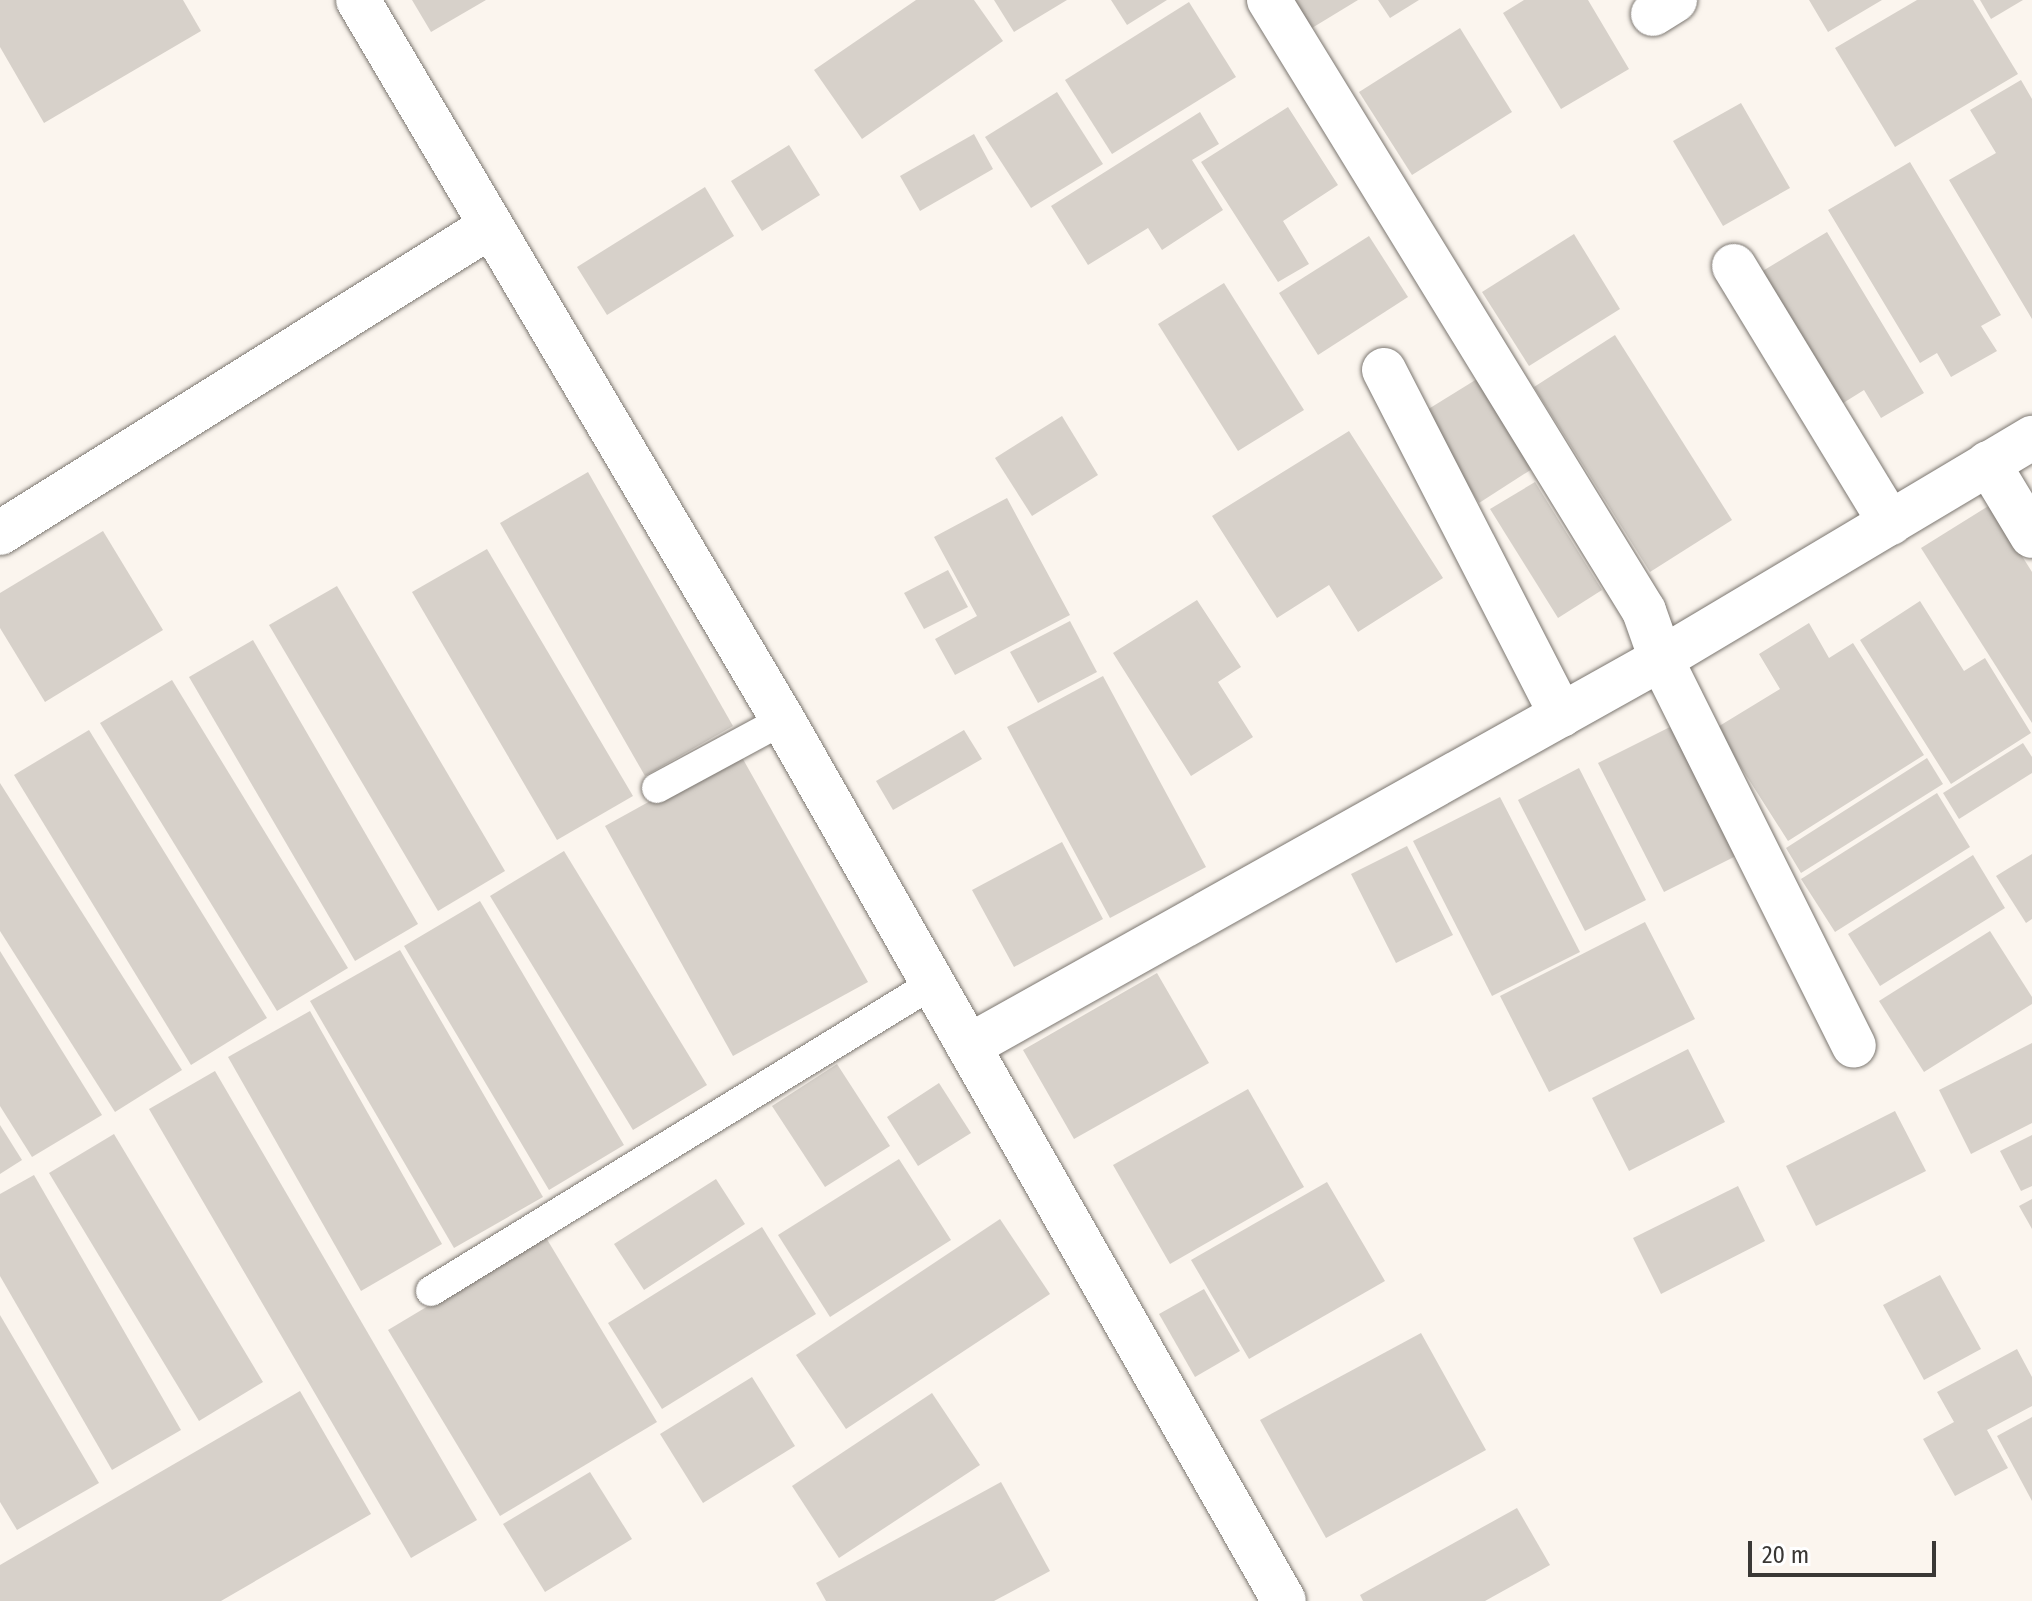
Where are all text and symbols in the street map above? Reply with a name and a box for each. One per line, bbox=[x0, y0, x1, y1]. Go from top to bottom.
scale bar bbox=[1752, 1525, 1940, 1575]
text: 20 m bbox=[1762, 1541, 1809, 1569]

